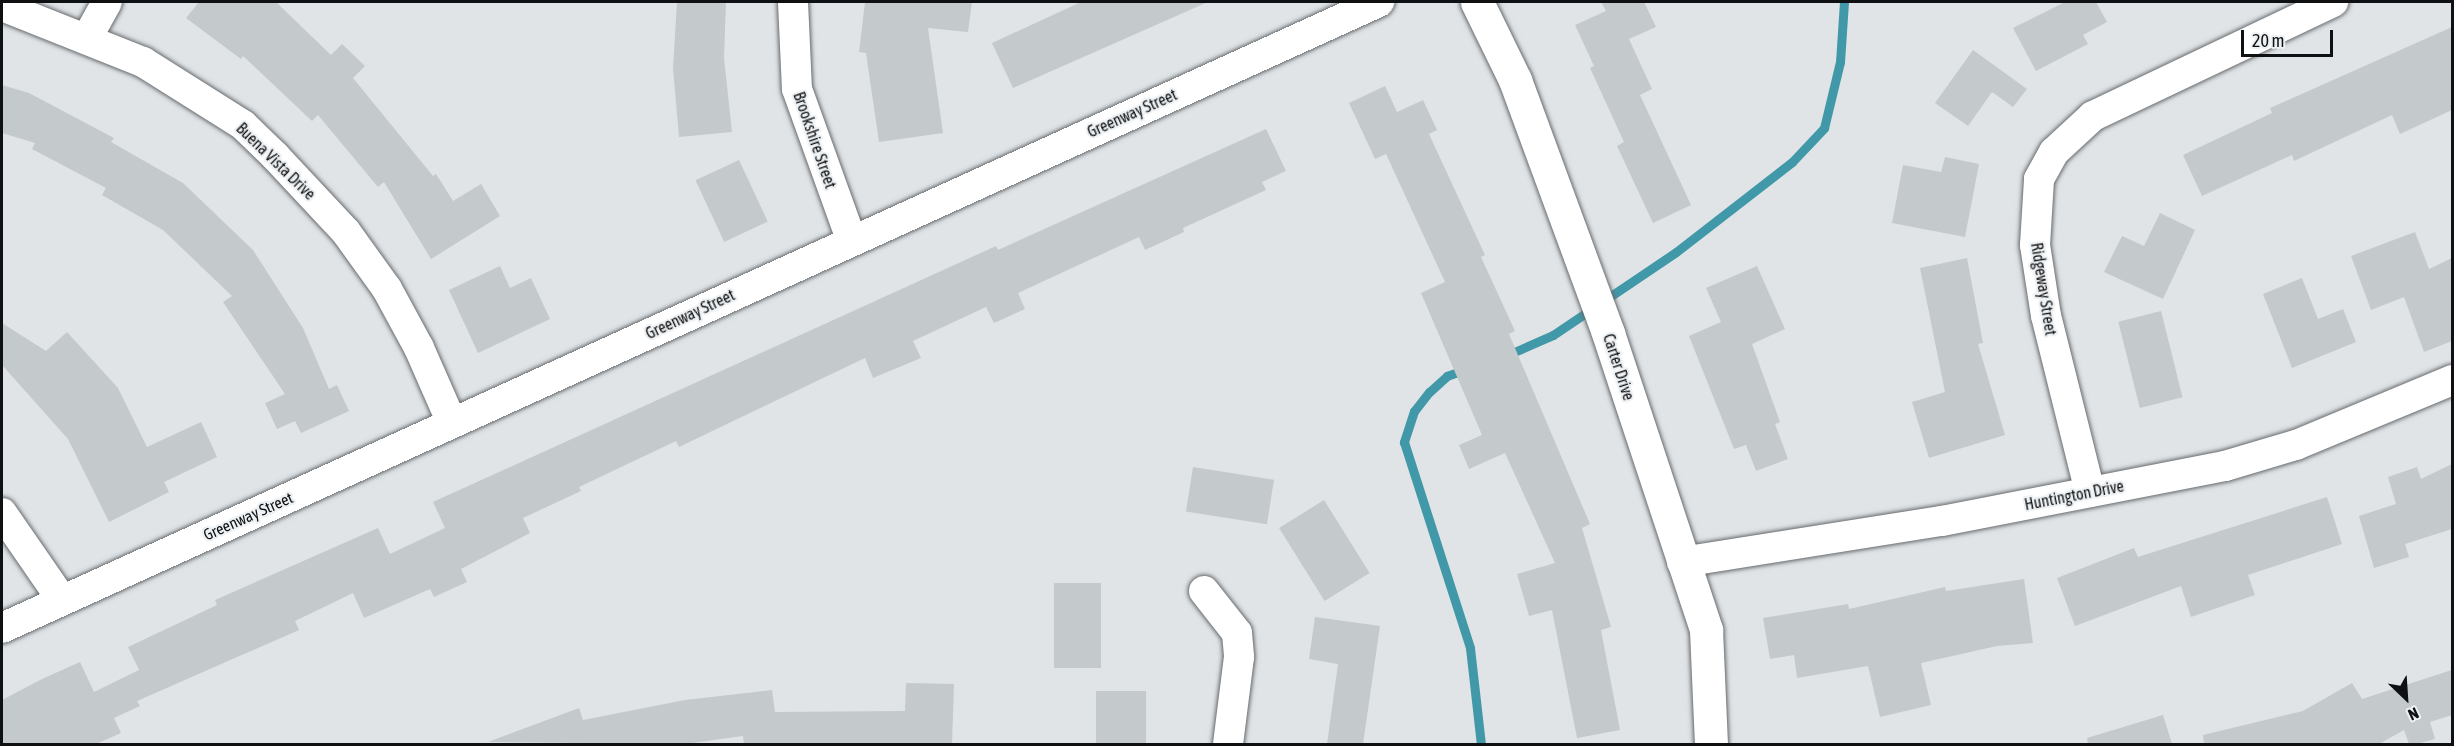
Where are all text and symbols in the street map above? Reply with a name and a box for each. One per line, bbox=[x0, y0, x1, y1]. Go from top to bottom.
scale bar bbox=[2244, 18, 2336, 56]
text: 20 m bbox=[2252, 30, 2284, 51]
street label: Greenway Street bbox=[1084, 85, 1180, 141]
street label: Brookshire Street bbox=[790, 89, 840, 191]
street label: Buena Vista Drive bbox=[232, 119, 320, 203]
street label: Ridgeway Street bbox=[2027, 241, 2061, 337]
street label: Greenway Street bbox=[642, 285, 738, 343]
street label: Carter Drive bbox=[1599, 331, 1639, 403]
street label: Huntington Drive bbox=[2023, 476, 2125, 514]
street label: Greenway Street bbox=[200, 488, 296, 544]
north arrow bbox=[2376, 668, 2436, 728]
text: N bbox=[2406, 704, 2422, 724]

